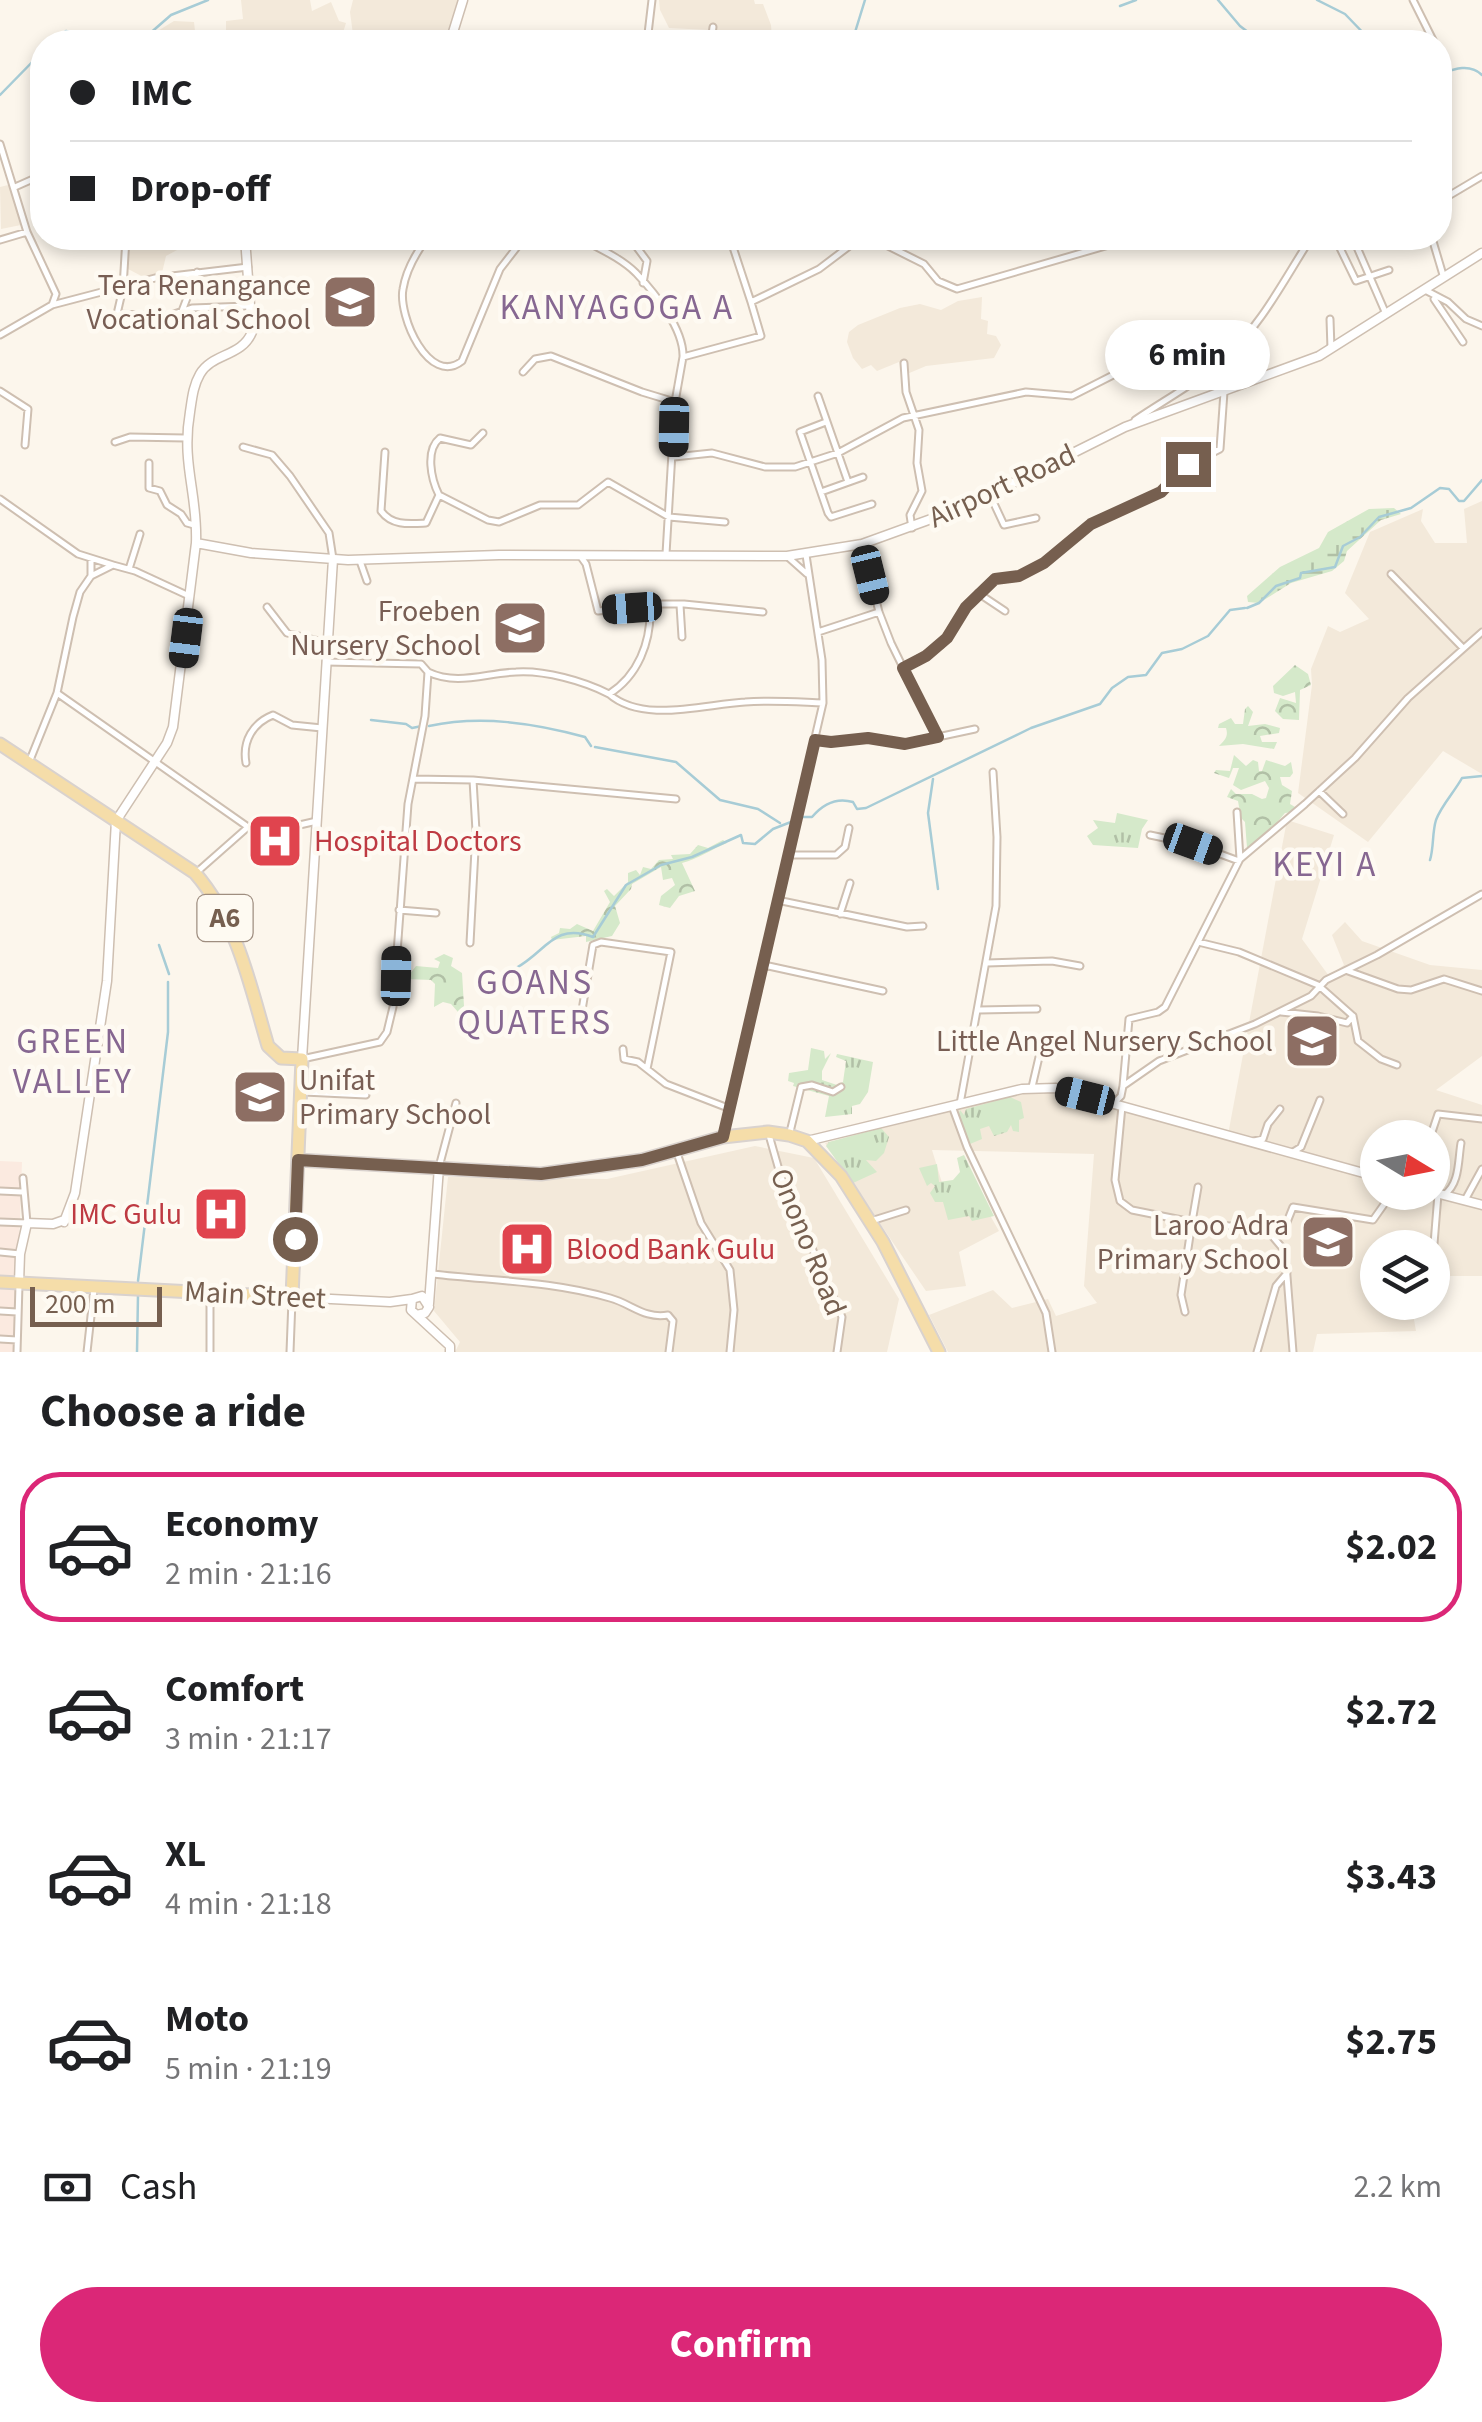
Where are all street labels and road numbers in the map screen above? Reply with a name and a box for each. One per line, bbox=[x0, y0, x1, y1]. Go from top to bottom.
street label: Airport Road bbox=[921, 433, 1083, 539]
road number: A6 bbox=[198, 895, 252, 941]
street label: Onono Road bbox=[759, 1162, 857, 1322]
street label: Main Street bbox=[183, 1270, 327, 1320]

